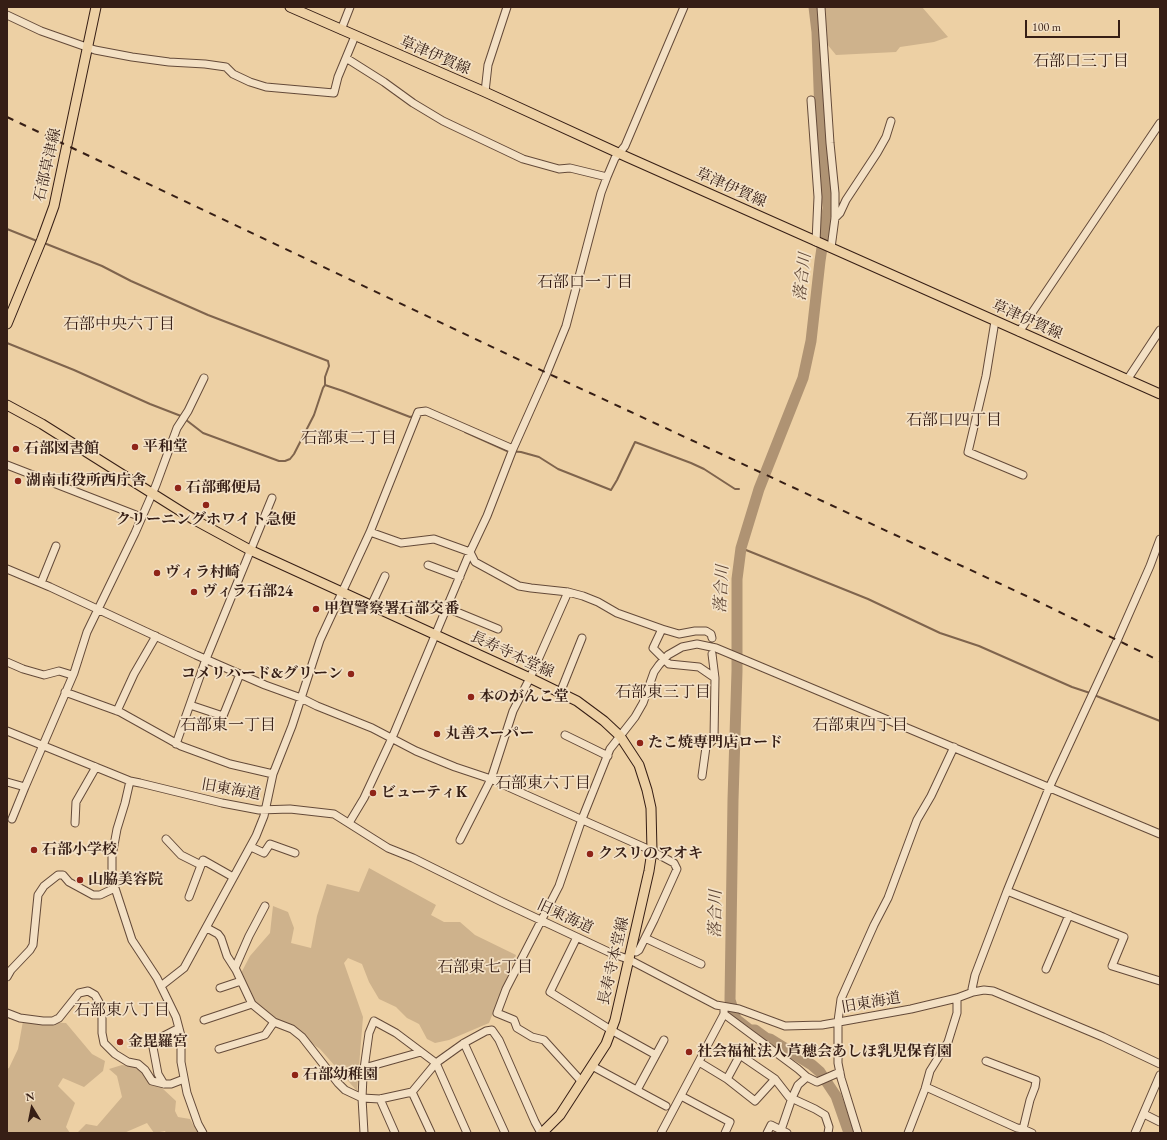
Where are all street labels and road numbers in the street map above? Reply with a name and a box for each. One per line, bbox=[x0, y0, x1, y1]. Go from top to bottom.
street label: 草津伊賀線 bbox=[397, 33, 473, 79]
street label: 石部草津線 bbox=[31, 126, 65, 204]
street label: 草津伊賀線 bbox=[693, 165, 769, 211]
street label: 草津伊賀線 bbox=[989, 297, 1065, 343]
street label: 長寿寺本堂線 bbox=[467, 628, 557, 682]
street label: 旧東海道 bbox=[200, 776, 262, 804]
street label: 旧東海道 bbox=[534, 896, 596, 938]
street label: 長寿寺本堂線 bbox=[595, 915, 633, 1007]
street label: 旧東海道 bbox=[840, 989, 902, 1017]

